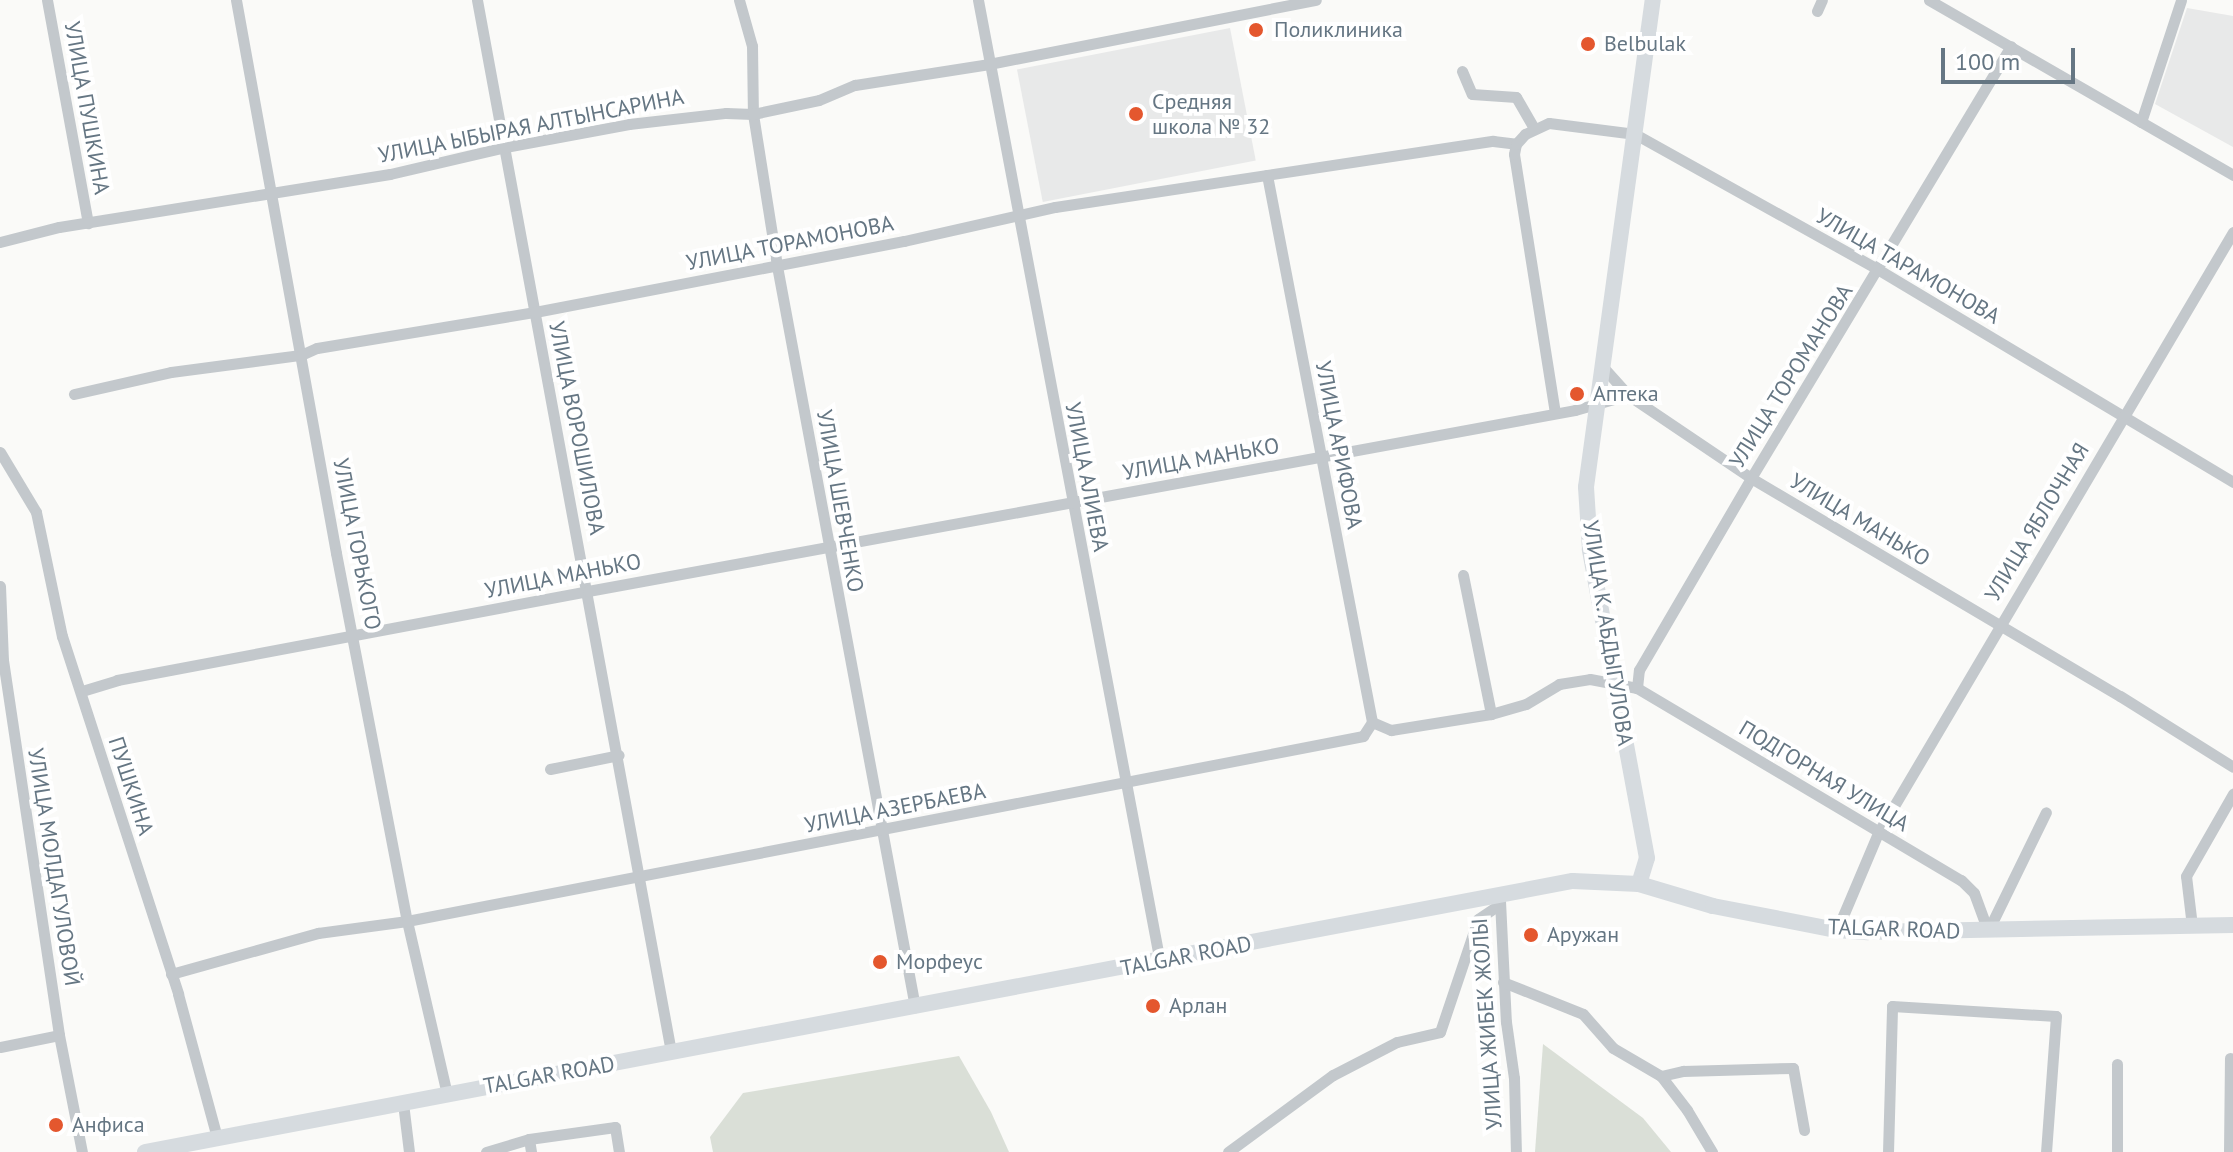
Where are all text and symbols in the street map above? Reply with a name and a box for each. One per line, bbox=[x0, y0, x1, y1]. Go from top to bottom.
place label: Поликлиника bbox=[1274, 17, 1403, 43]
street label: УЛИЦА ПУШКИНА bbox=[59, 19, 115, 197]
marker: Поликлиника bbox=[1245, 19, 1267, 41]
place label: Belbulak bbox=[1604, 31, 1686, 57]
scale bar bbox=[1945, 32, 2079, 82]
marker: Belbulak bbox=[1579, 35, 1597, 53]
text: 100 m bbox=[1955, 46, 2020, 77]
street label: УЛИЦА ЫБЫРАЯ АЛТЫНСАРИНА bbox=[375, 83, 687, 169]
place label: Средняя школа № 32 bbox=[1152, 88, 1270, 140]
marker: Средняя школа № 32 bbox=[1127, 105, 1145, 123]
street label: УЛИЦА ТАРАМОНОВА bbox=[1811, 202, 2005, 330]
street label: УЛИЦА ТОРАМОНОВА bbox=[683, 210, 897, 276]
street label: УЛИЦА ТОРОМАНОВА bbox=[1723, 279, 1859, 473]
street label: УЛИЦА ВОРОШИЛОВА bbox=[543, 319, 611, 537]
street label: УЛИЦА АРИФОВА bbox=[1310, 358, 1368, 532]
place label: Аптека bbox=[1593, 381, 1659, 407]
marker: Аптека bbox=[1568, 385, 1586, 403]
street label: УЛИЦА АЛИЕВА bbox=[1059, 399, 1115, 555]
street label: УЛИЦА ШЕВЧЕНКО bbox=[811, 407, 869, 595]
street label: УЛИЦА МАНЬКО bbox=[1120, 432, 1282, 486]
street label: УЛИЦА ЯБЛОЧНАЯ bbox=[1979, 438, 2095, 606]
street label: УЛИЦА ГОРЬКОГО bbox=[327, 456, 387, 632]
street label: УЛИЦА МАНЬКО bbox=[1785, 468, 1935, 572]
street label: УЛИЦА К. АБДЫГУЛОВА bbox=[1577, 517, 1639, 749]
street label: УЛИЦА МАНЬКО bbox=[482, 548, 644, 604]
street label: ПОДГОРНАЯ УЛИЦА bbox=[1734, 715, 1914, 837]
street label: ПУШКИНА bbox=[103, 733, 159, 839]
street label: УЛИЦА МОЛДАГУЛОВОЙ bbox=[22, 746, 86, 988]
street label: УЛИЦА АЗЕРБАЕВА bbox=[801, 777, 989, 839]
street label: TALGAR ROAD bbox=[1827, 913, 1961, 945]
street label: УЛИЦА ЖИБЕК ЖОЛЫ bbox=[1466, 917, 1508, 1131]
place label: Аружан bbox=[1547, 922, 1619, 948]
marker: Аружан bbox=[1522, 926, 1540, 944]
street label: TALGAR ROAD bbox=[1118, 930, 1254, 982]
place label: Морфеус bbox=[896, 949, 983, 975]
marker: Морфеус bbox=[871, 953, 889, 971]
place label: Арлан bbox=[1169, 993, 1227, 1019]
marker: Арлан bbox=[1144, 997, 1162, 1015]
street label: TALGAR ROAD bbox=[481, 1050, 617, 1100]
place label: Анфиса bbox=[72, 1112, 145, 1138]
marker: Анфиса bbox=[47, 1116, 65, 1134]

